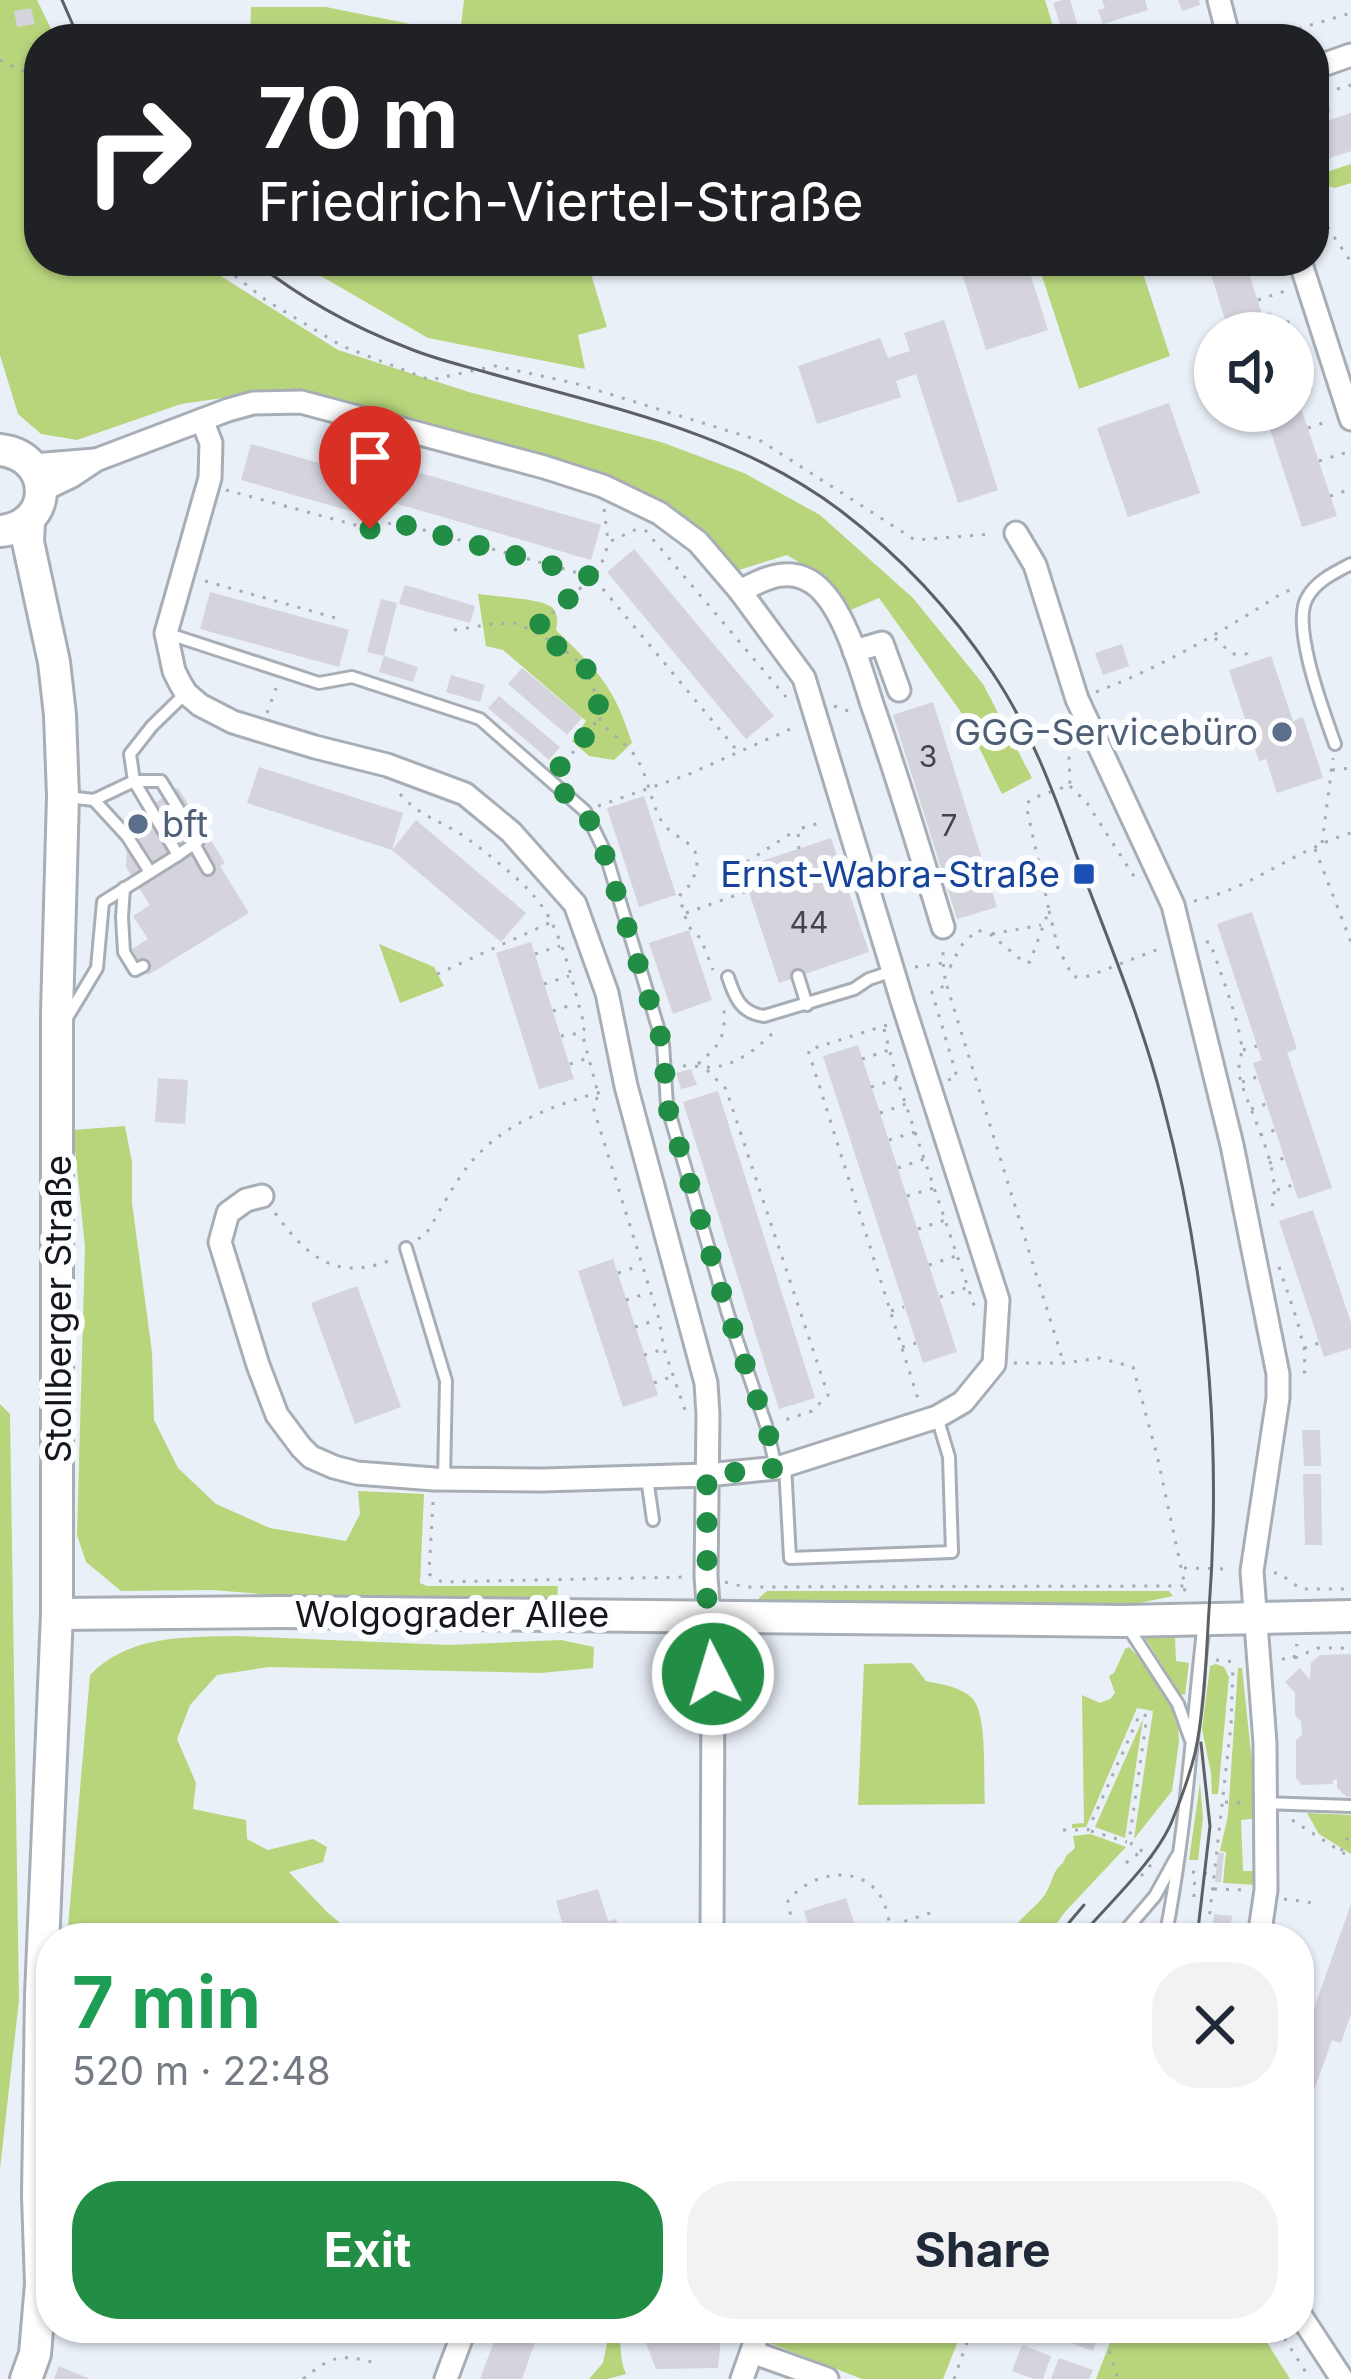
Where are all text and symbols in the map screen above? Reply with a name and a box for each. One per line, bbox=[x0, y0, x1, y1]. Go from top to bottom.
text: 70 m bbox=[258, 67, 459, 168]
icon: right bbox=[60, 72, 216, 228]
text: Friedrich-Viertel-Straße bbox=[258, 169, 863, 234]
map controls bbox=[1194, 312, 1314, 432]
button: sound bbox=[1194, 312, 1314, 432]
pin bbox=[319, 406, 421, 529]
icon: arrive bbox=[337, 424, 403, 490]
place label: GGG-Servicebüro bbox=[954, 710, 1258, 754]
marker: GGG-Servicebüro bbox=[1269, 719, 1295, 745]
house number: 3 bbox=[919, 738, 937, 774]
place label: bft bbox=[162, 802, 208, 846]
house number: 7 bbox=[941, 807, 957, 843]
marker: bft bbox=[125, 811, 151, 837]
place label: Ernst-Wabra-Straße bbox=[720, 852, 1060, 896]
marker: Ernst-Wabra-Straße bbox=[1071, 861, 1097, 887]
house number: 44 bbox=[790, 904, 828, 940]
street label: Stollberger Straße bbox=[36, 1155, 80, 1463]
street label: Wolgograder Allee bbox=[295, 1592, 609, 1636]
position arrow bbox=[650, 1611, 776, 1737]
text: 7 min bbox=[72, 1958, 261, 2045]
button: close bbox=[1152, 1962, 1278, 2088]
text: 520 m · 22:48 bbox=[72, 2047, 331, 2094]
button: Exit bbox=[72, 2181, 663, 2319]
button: Share bbox=[687, 2181, 1278, 2319]

